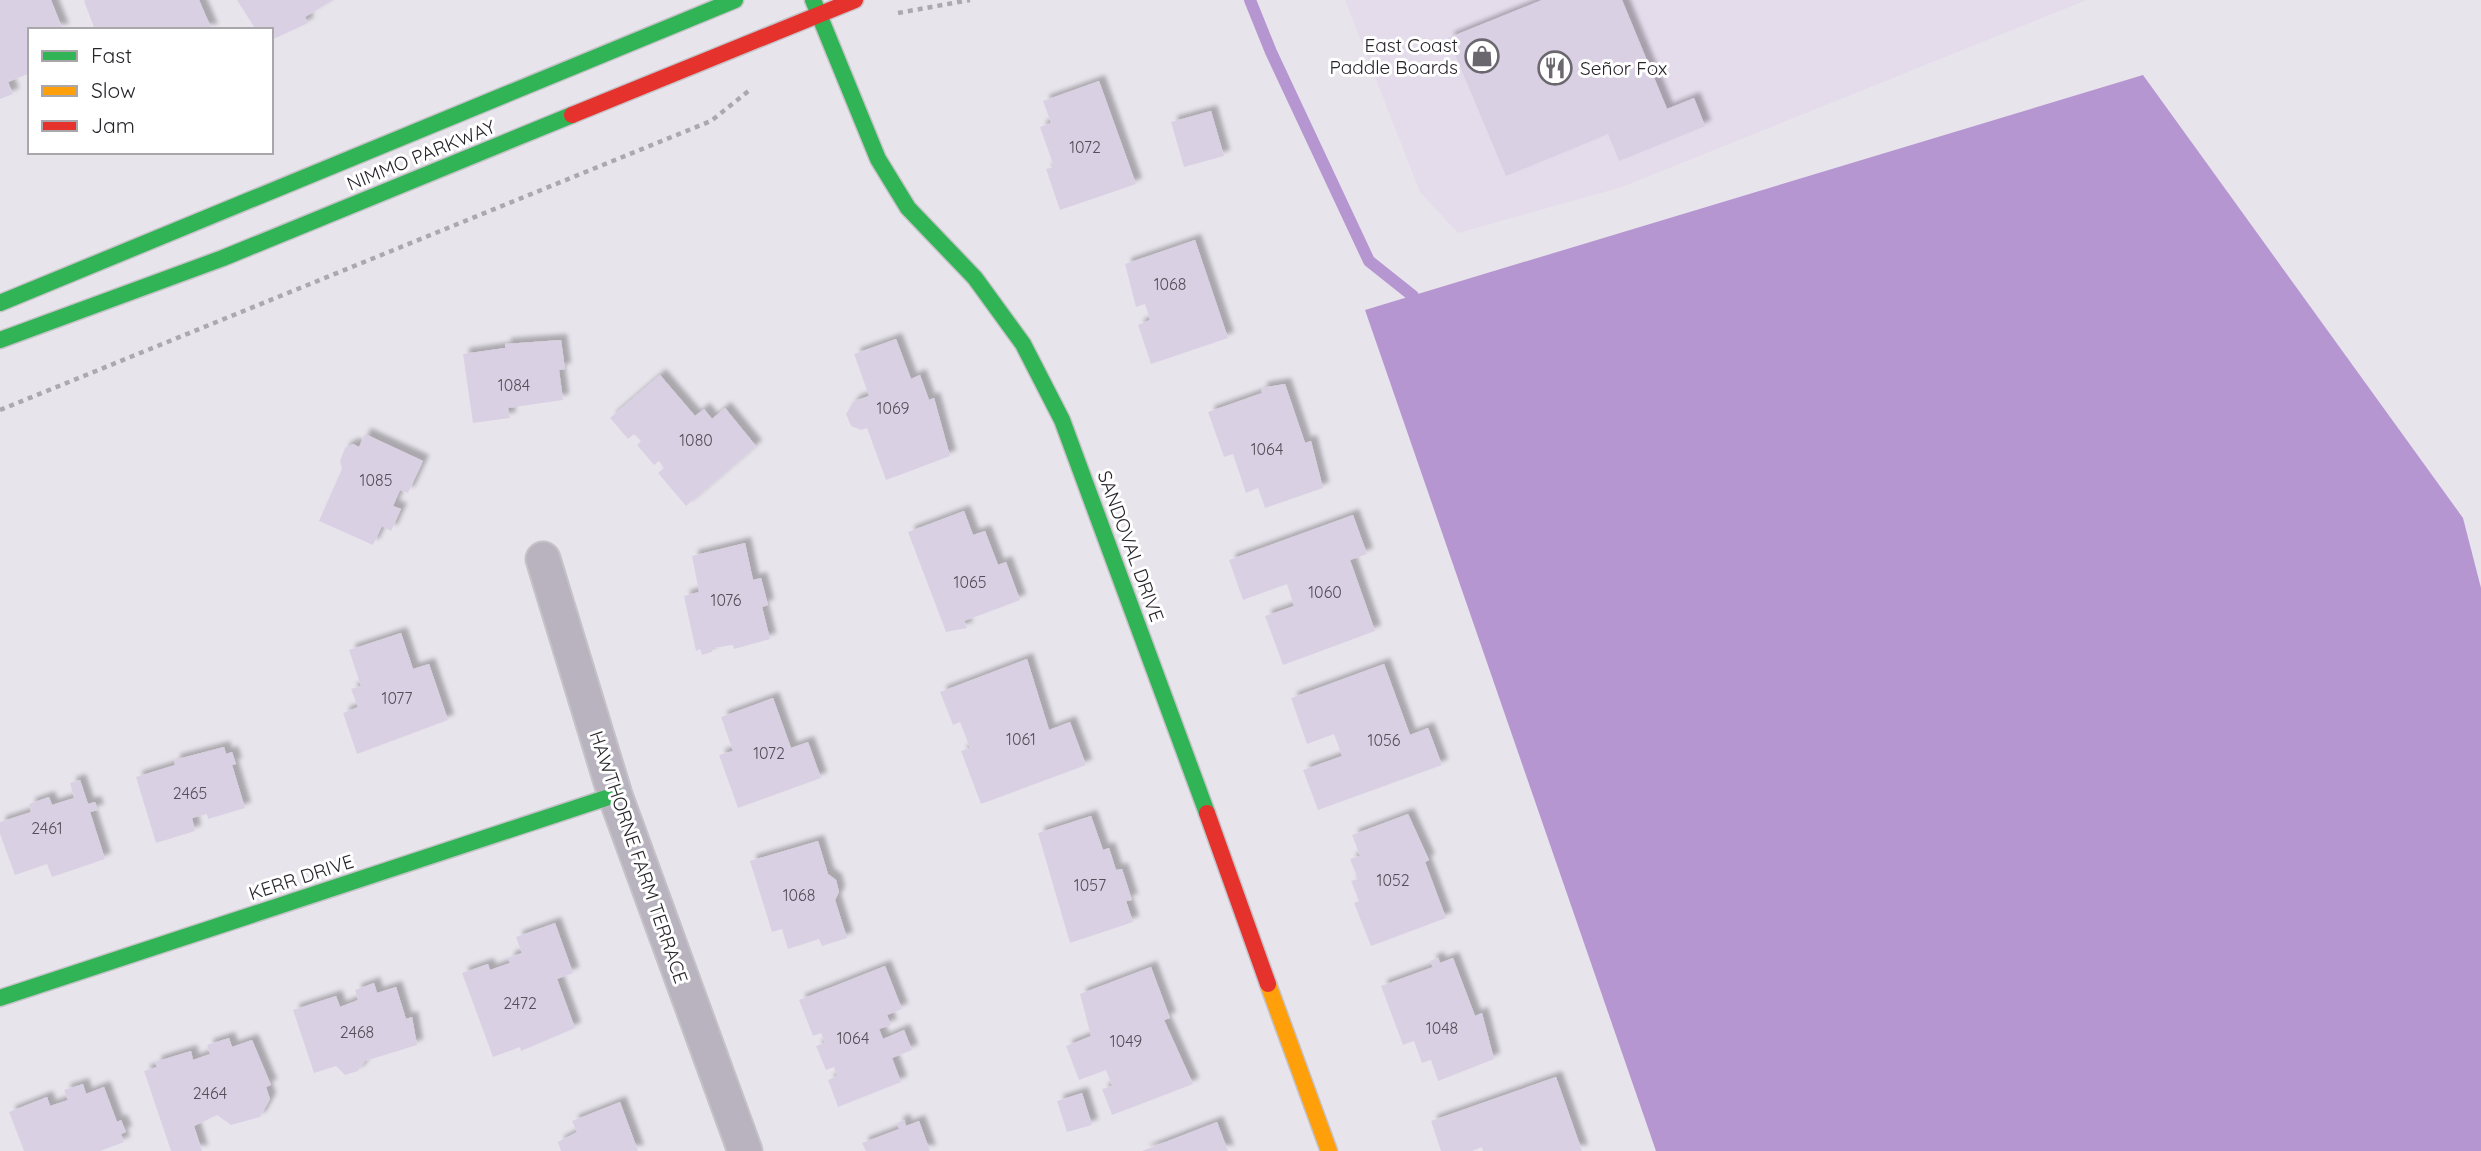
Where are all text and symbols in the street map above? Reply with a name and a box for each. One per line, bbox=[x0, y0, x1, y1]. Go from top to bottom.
legend bbox=[28, 28, 273, 154]
place label: East Coast Paddle Boards bbox=[1329, 33, 1458, 79]
shop icon: East Coast Paddle Boards bbox=[1463, 37, 1501, 75]
text: Fast bbox=[91, 42, 132, 68]
restaurant icon: Señor Fox bbox=[1536, 49, 1574, 87]
place label: Señor Fox bbox=[1580, 56, 1667, 80]
text: Slow bbox=[91, 77, 136, 103]
text: Jam bbox=[91, 112, 135, 138]
street label: NIMMO PARKWAY bbox=[343, 114, 499, 196]
house number: 1072 bbox=[1069, 137, 1101, 157]
house number: 1068 bbox=[1154, 274, 1186, 294]
house number: 1084 bbox=[498, 375, 530, 395]
house number: 1069 bbox=[877, 398, 910, 418]
house number: 1080 bbox=[679, 430, 713, 450]
house number: 1064 bbox=[1251, 439, 1283, 459]
street label: SANDOVAL DRIVE bbox=[1093, 467, 1169, 625]
house number: 1085 bbox=[360, 470, 392, 490]
house number: 1065 bbox=[954, 572, 986, 592]
house number: 1060 bbox=[1308, 582, 1342, 602]
house number: 1076 bbox=[711, 590, 742, 610]
house number: 1077 bbox=[382, 688, 412, 708]
street label: HAWTHORNE FARM TERRACE bbox=[584, 728, 694, 986]
house number: 1061 bbox=[1006, 729, 1036, 749]
house number: 1056 bbox=[1368, 730, 1401, 750]
house number: 1072 bbox=[753, 743, 785, 763]
house number: 2465 bbox=[173, 783, 207, 803]
house number: 2461 bbox=[31, 818, 63, 838]
street label: KERR DRIVE bbox=[246, 849, 356, 905]
house number: 1052 bbox=[1376, 870, 1410, 890]
house number: 1057 bbox=[1074, 875, 1106, 895]
house number: 1068 bbox=[783, 885, 815, 905]
house number: 2472 bbox=[503, 993, 537, 1013]
house number: 1048 bbox=[1426, 1018, 1458, 1038]
house number: 2468 bbox=[340, 1022, 374, 1042]
house number: 1064 bbox=[837, 1028, 869, 1048]
house number: 1049 bbox=[1110, 1031, 1142, 1051]
house number: 2464 bbox=[193, 1083, 227, 1103]

